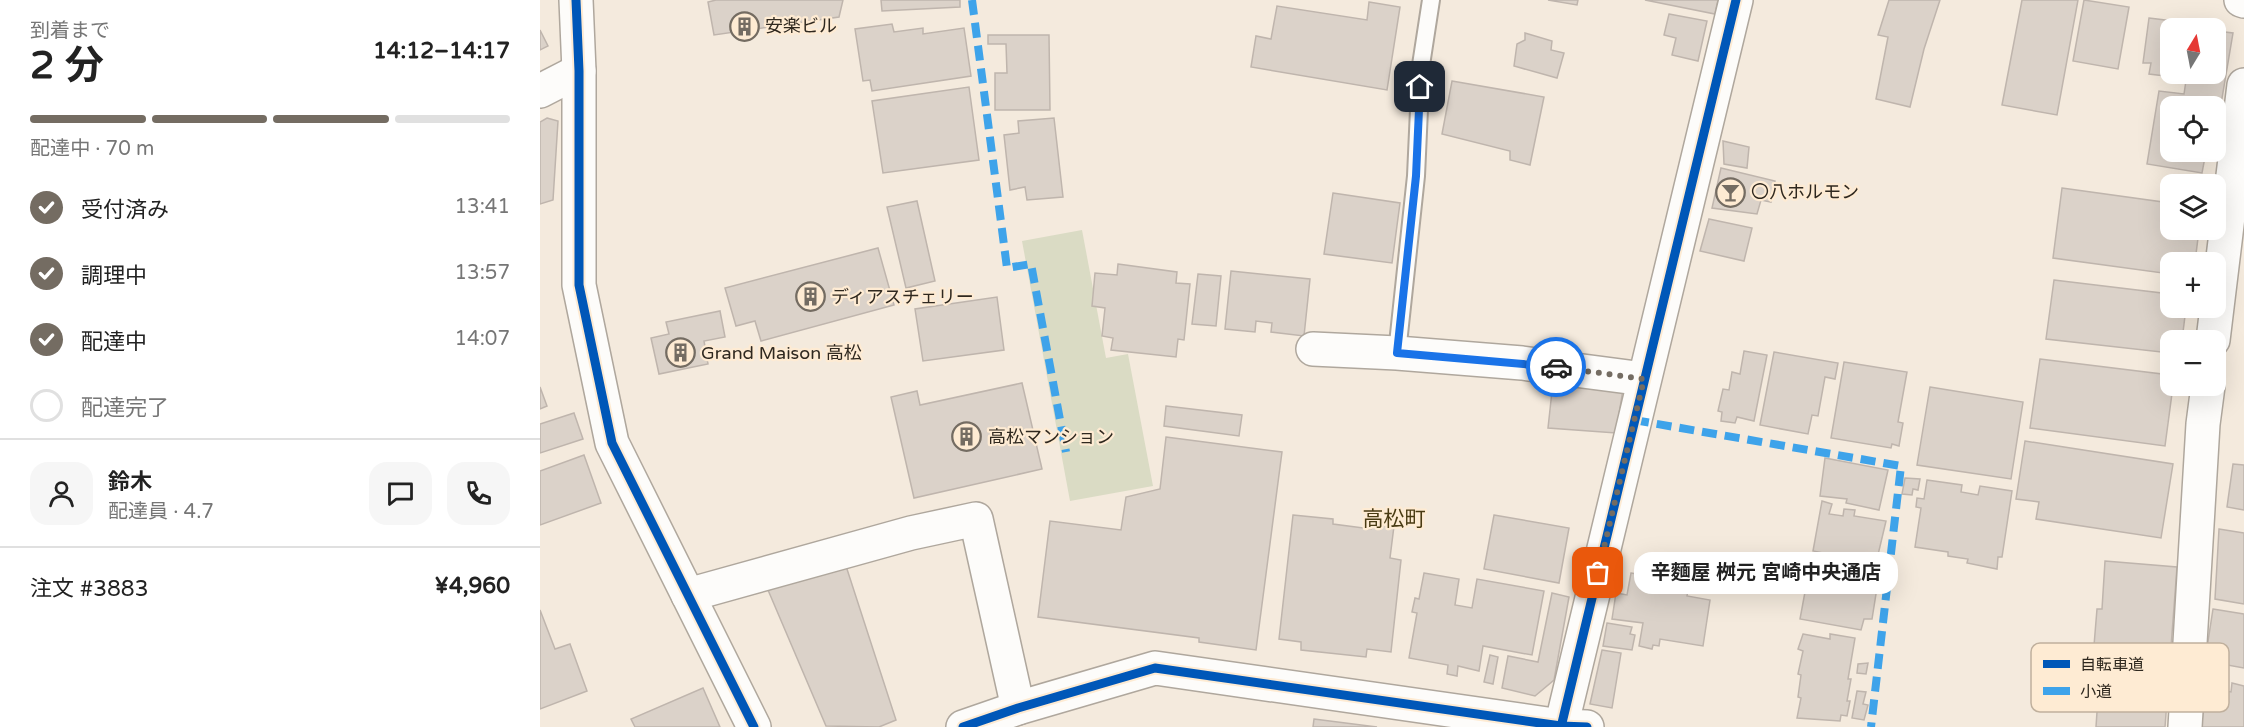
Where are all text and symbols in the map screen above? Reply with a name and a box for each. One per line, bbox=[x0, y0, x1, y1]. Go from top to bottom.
building icon: 安楽ビル bbox=[728, 10, 760, 42]
place label: 安楽ビル bbox=[765, 15, 837, 37]
north arrow bbox=[2160, 18, 2226, 84]
map controls bbox=[2160, 18, 2226, 396]
text: 到着まで bbox=[30, 19, 110, 43]
text: 14:12–14:17 bbox=[373, 38, 510, 64]
text: 2 分 bbox=[30, 42, 104, 89]
pin bbox=[1394, 61, 1445, 112]
icon: home bbox=[1403, 70, 1436, 103]
button: locate bbox=[2160, 96, 2226, 162]
text: 配達中 · 70 m bbox=[30, 137, 154, 161]
button: layers bbox=[2160, 174, 2226, 240]
bar icon: 〇八ホルモン bbox=[1714, 176, 1746, 208]
place label: 〇八ホルモン bbox=[1751, 181, 1859, 203]
icon: check bbox=[30, 191, 63, 224]
text: 13:41 bbox=[455, 195, 510, 219]
text: 受付済み bbox=[81, 197, 169, 223]
button: + bbox=[2160, 252, 2226, 318]
icon: check bbox=[30, 257, 63, 290]
text: 13:57 bbox=[455, 261, 510, 285]
text: 調理中 bbox=[81, 263, 147, 289]
building icon: ディアスチェリー bbox=[794, 281, 826, 313]
place label: ディアスチェリー bbox=[831, 286, 974, 308]
icon: check bbox=[30, 323, 63, 356]
text: 14:07 bbox=[455, 327, 510, 351]
text: 配達中 bbox=[81, 329, 147, 355]
button: − bbox=[2160, 330, 2226, 396]
building icon: Grand Maison 高松 bbox=[664, 337, 696, 369]
courier bbox=[1526, 337, 1586, 397]
place label: Grand Maison 高松 bbox=[701, 342, 862, 364]
icon: car bbox=[1540, 351, 1573, 384]
text: 配達完了 bbox=[81, 395, 169, 421]
building icon: 高松マンション bbox=[951, 421, 983, 453]
place label: 高松マンション bbox=[988, 426, 1114, 448]
button: person bbox=[30, 462, 93, 525]
button: chat bbox=[369, 462, 432, 525]
button: phone bbox=[447, 462, 510, 525]
text: 鈴木 bbox=[108, 469, 152, 495]
text: 配達員 · 4.7 bbox=[108, 500, 214, 524]
district label: 高松町 bbox=[1363, 507, 1426, 532]
pin bbox=[1572, 547, 1623, 598]
callout: 辛麵屋 桝元 宮崎中央通店 bbox=[1634, 552, 1898, 594]
icon: bag bbox=[1581, 556, 1614, 589]
text: 辛麵屋 桝元 宮崎中央通店 bbox=[1651, 561, 1881, 585]
text: ¥4,960 bbox=[435, 573, 510, 599]
text: 注文 #3883 bbox=[30, 576, 148, 602]
legend bbox=[2031, 643, 2229, 712]
text: 自転車道 bbox=[2080, 655, 2144, 675]
text: 小道 bbox=[2080, 682, 2112, 702]

